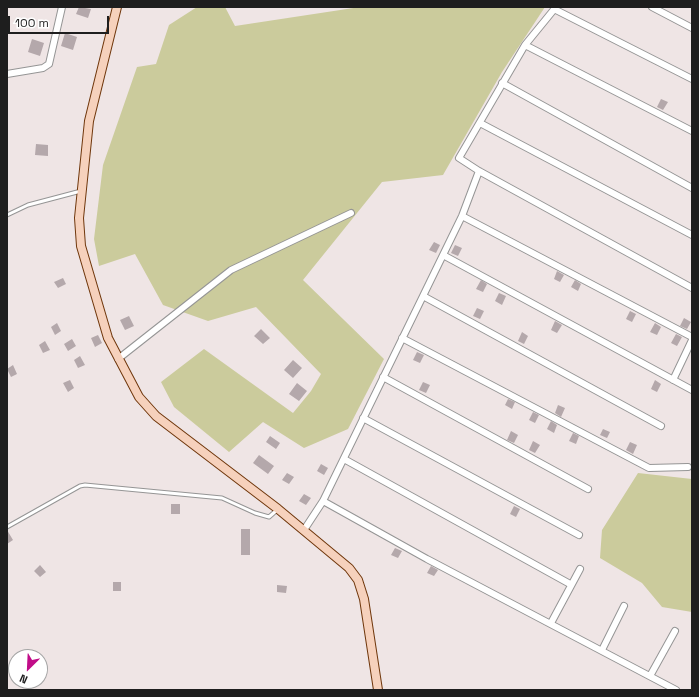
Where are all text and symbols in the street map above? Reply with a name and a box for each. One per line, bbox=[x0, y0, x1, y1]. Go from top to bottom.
scale bar bbox=[10, 8, 111, 34]
text: 100 m bbox=[15, 15, 49, 31]
north arrow bbox=[8, 649, 48, 689]
text: N bbox=[17, 671, 30, 687]

